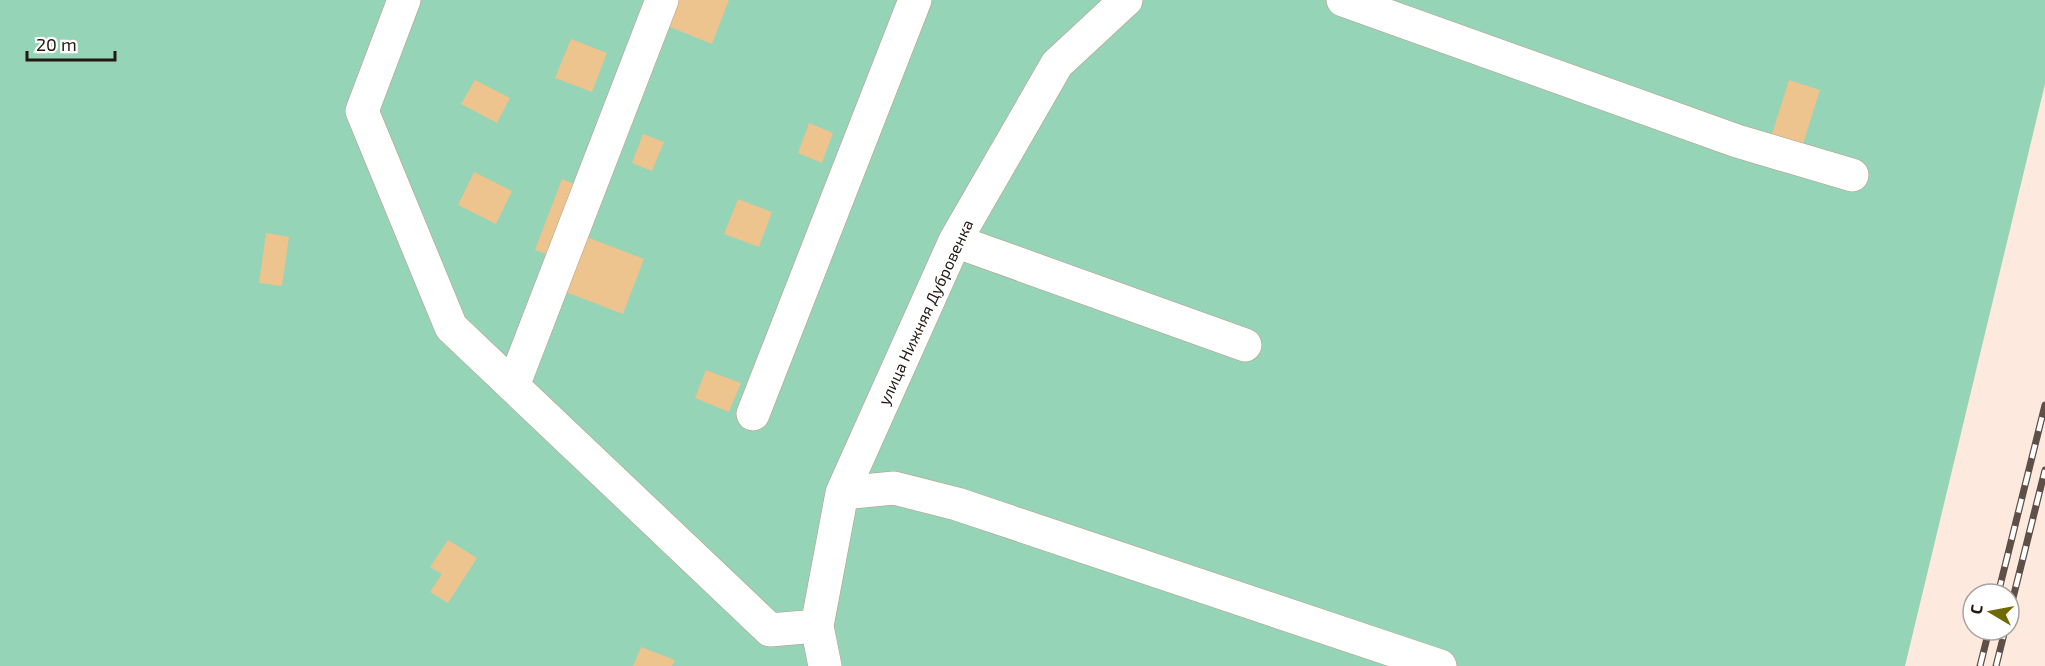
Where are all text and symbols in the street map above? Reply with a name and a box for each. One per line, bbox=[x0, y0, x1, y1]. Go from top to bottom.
scale bar bbox=[27, 24, 116, 62]
text: 20 m bbox=[36, 33, 77, 55]
street label: улица Нижняя Дубровенка bbox=[874, 216, 977, 408]
north arrow bbox=[1961, 582, 2021, 642]
text: С bbox=[1966, 603, 1986, 616]

